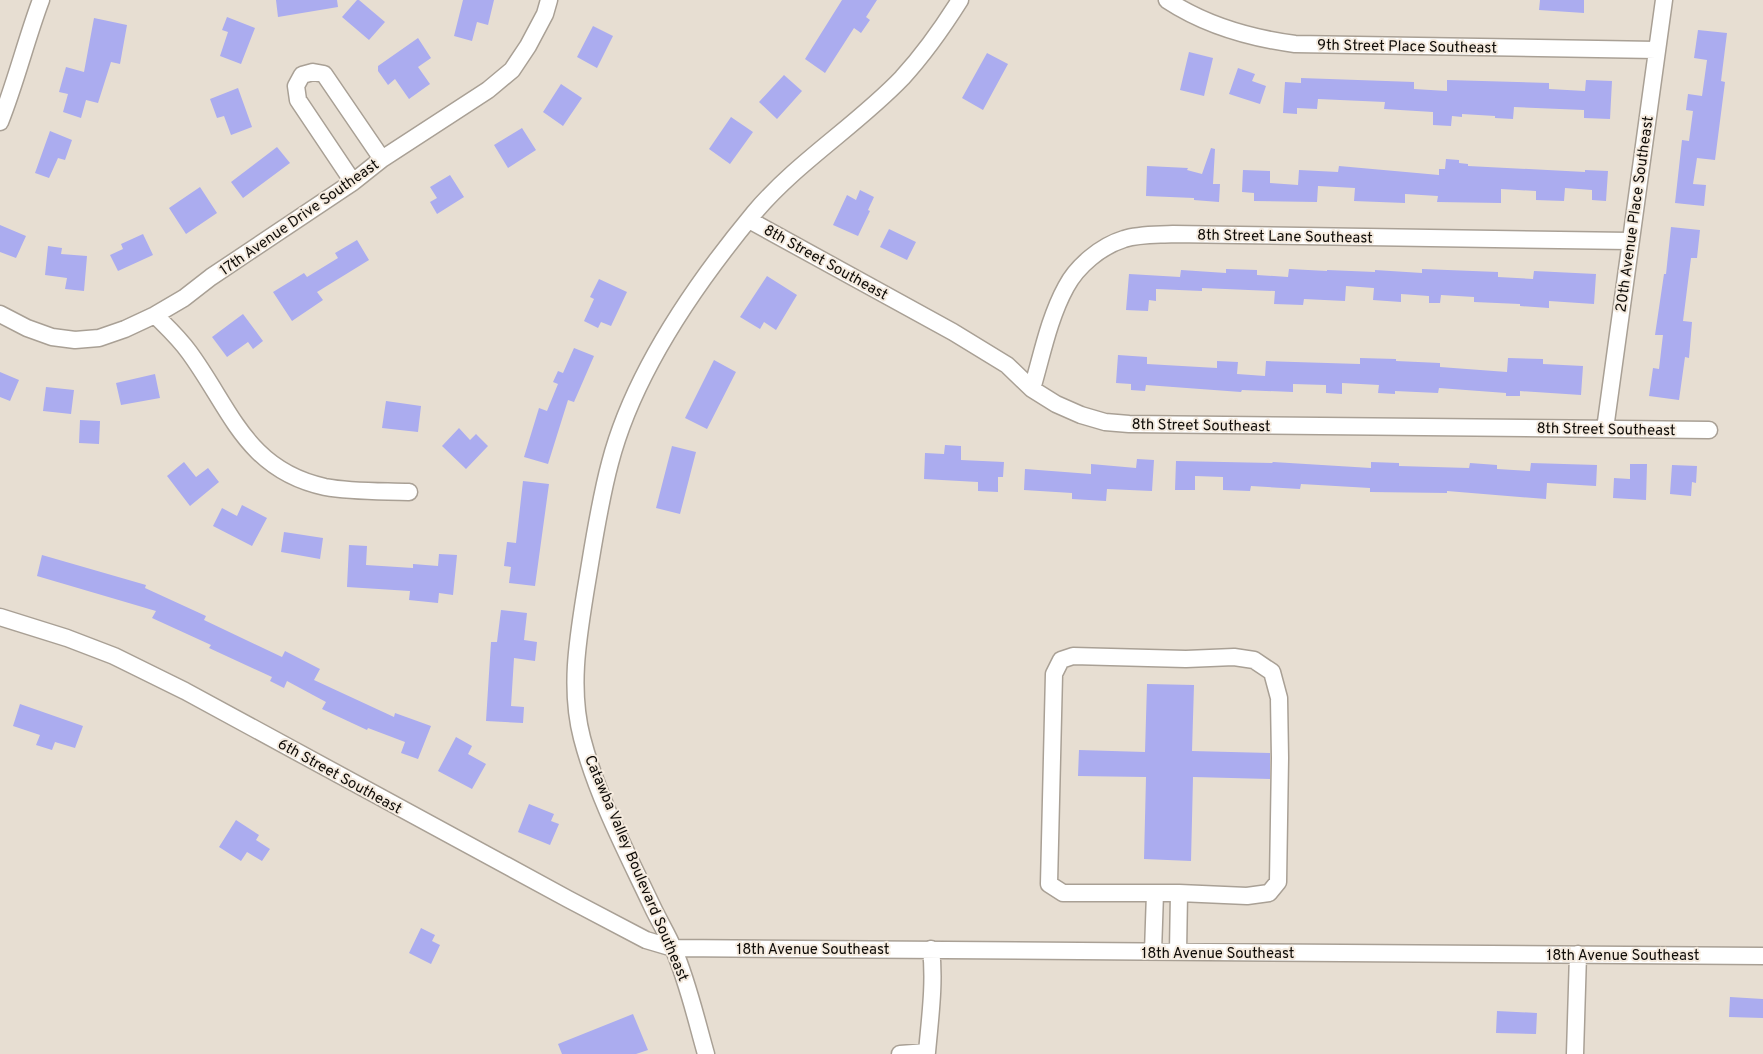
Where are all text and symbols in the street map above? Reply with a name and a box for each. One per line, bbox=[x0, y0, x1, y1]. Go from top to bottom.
street label: 9th Street Place Southeast bbox=[1317, 36, 1497, 59]
street label: 20th Avenue Place Southeast bbox=[1612, 115, 1659, 314]
street label: 17th Avenue Drive Southeast bbox=[216, 156, 383, 281]
street label: 8th Street Southeast bbox=[760, 221, 891, 305]
street label: 8th Street Lane Southeast bbox=[1197, 226, 1373, 249]
street label: 8th Street Southeast bbox=[1131, 416, 1271, 437]
street label: 8th Street Southeast bbox=[1536, 420, 1676, 441]
street label: 6th Street Southeast bbox=[274, 735, 405, 819]
street label: Catawba Valley Boulevard Southeast bbox=[579, 753, 692, 985]
street label: 18th Avenue Southeast bbox=[737, 941, 889, 960]
street label: 18th Avenue Southeast bbox=[1142, 945, 1294, 964]
street label: 18th Avenue Southeast bbox=[1547, 947, 1699, 966]

